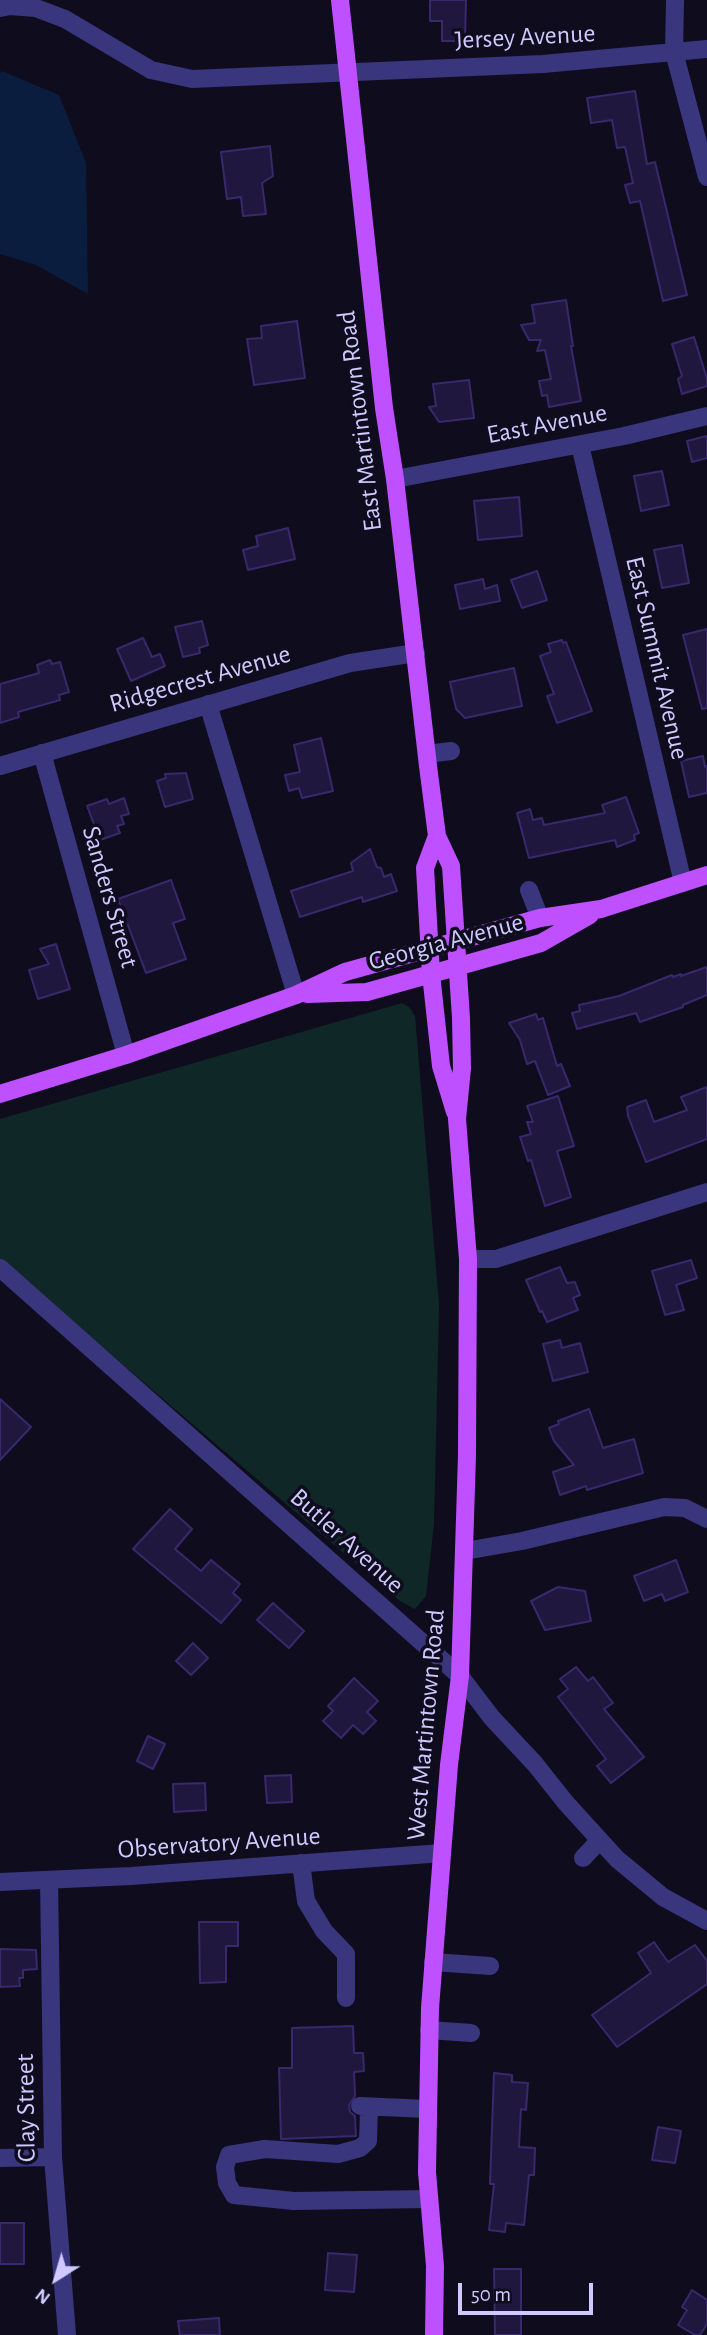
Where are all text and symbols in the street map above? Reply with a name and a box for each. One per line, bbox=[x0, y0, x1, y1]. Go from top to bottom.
street label: Jersey Avenue bbox=[454, 18, 596, 56]
street label: East Martintown Road bbox=[331, 309, 389, 533]
street label: East Avenue bbox=[484, 397, 610, 451]
street label: East Summit Avenue bbox=[618, 553, 696, 763]
street label: Ridgecrest Avenue bbox=[106, 638, 294, 720]
street label: Sanders Street bbox=[75, 823, 145, 971]
street label: Georgia Avenue bbox=[365, 906, 527, 978]
street label: Butler Avenue bbox=[284, 1482, 410, 1600]
street label: West Martintown Road bbox=[400, 1608, 452, 1842]
street label: Observatory Avenue bbox=[117, 1820, 321, 1866]
street label: Clay Street bbox=[9, 2054, 43, 2162]
north arrow bbox=[21, 2244, 91, 2314]
scale bar bbox=[462, 2268, 597, 2312]
text: 50 m bbox=[471, 2284, 511, 2305]
text: N bbox=[32, 2285, 54, 2308]

